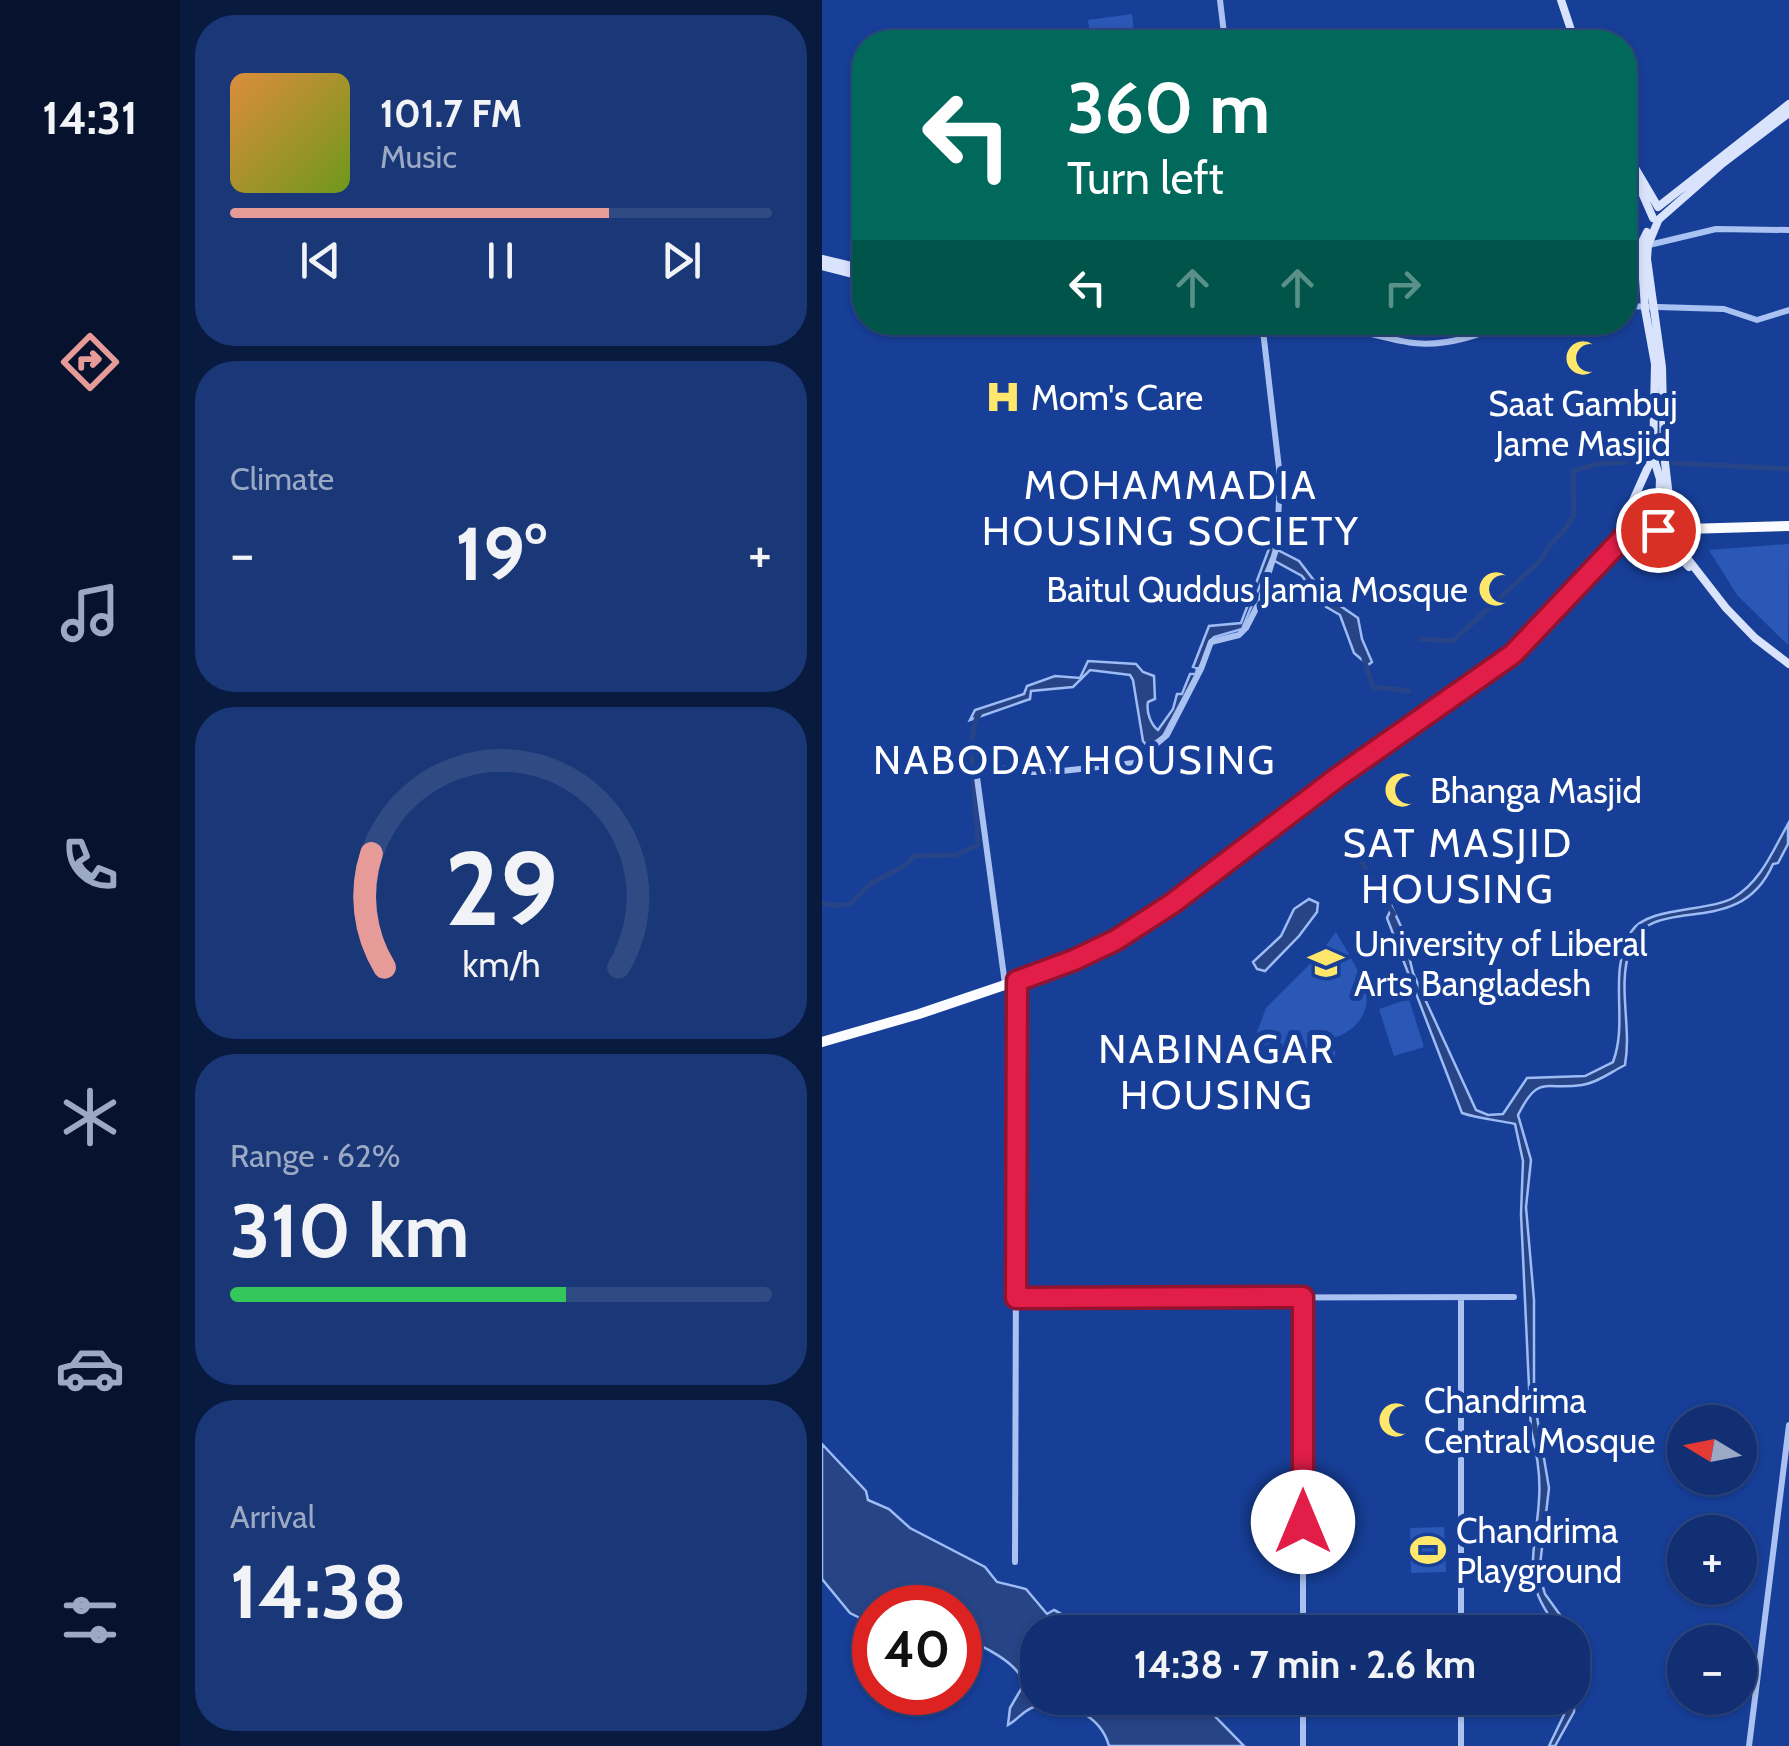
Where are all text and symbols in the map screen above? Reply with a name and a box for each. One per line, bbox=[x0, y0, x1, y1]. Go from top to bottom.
text: 360 m bbox=[1067, 65, 1270, 151]
icon: left bbox=[902, 70, 1032, 200]
text: 101.7 FM bbox=[380, 90, 522, 137]
text: 14:31 bbox=[42, 91, 138, 145]
text: Music bbox=[380, 137, 457, 176]
text: Turn left bbox=[1067, 151, 1224, 205]
icon: previous bbox=[293, 233, 348, 288]
icon: pause bbox=[473, 233, 528, 288]
icon: next bbox=[654, 233, 709, 288]
icon: left bbox=[1060, 260, 1115, 315]
icon: ahead bbox=[1165, 260, 1220, 315]
icon: ahead bbox=[1270, 260, 1325, 315]
icon: right bbox=[1375, 260, 1430, 315]
icon: directions bbox=[55, 327, 125, 397]
mosque icon: Saat Gambuj Jame Masjid bbox=[1564, 339, 1602, 377]
place label: Mom's Care bbox=[1031, 376, 1203, 419]
hospital icon: Mom's Care bbox=[984, 378, 1022, 416]
place label: Saat Gambuj Jame Masjid bbox=[1488, 382, 1678, 465]
text: Climate bbox=[230, 459, 334, 498]
district label: MOHAMMADIA HOUSING SOCIETY bbox=[982, 460, 1360, 555]
pin bbox=[1616, 488, 1701, 573]
icon: arrive bbox=[1631, 503, 1686, 558]
text: 19° bbox=[455, 508, 547, 599]
text: − bbox=[230, 520, 254, 587]
text: + bbox=[748, 520, 772, 587]
place label: Baitul Quddus Jamia Mosque bbox=[1046, 568, 1468, 611]
mosque icon: Baitul Quddus Jamia Mosque bbox=[1477, 570, 1515, 608]
icon: music bbox=[55, 578, 125, 648]
district label: NABODAY HOUSING bbox=[873, 735, 1277, 784]
place label: Bhanga Masjid bbox=[1430, 769, 1642, 812]
mosque icon: Bhanga Masjid bbox=[1383, 771, 1421, 809]
district label: SAT MASJID HOUSING bbox=[1342, 818, 1574, 913]
text: 29 bbox=[444, 825, 558, 951]
icon: phone bbox=[55, 830, 125, 900]
place label: University of Liberal Arts Bangladesh bbox=[1354, 922, 1648, 1005]
text: km/h bbox=[462, 943, 540, 986]
school or university icon: University of Liberal Arts Bangladesh bbox=[1307, 944, 1345, 982]
district label: NABINAGAR HOUSING bbox=[1098, 1024, 1336, 1119]
icon: climate bbox=[55, 1082, 125, 1152]
text: Range · 62% bbox=[230, 1136, 400, 1175]
text: 310 km bbox=[230, 1185, 469, 1276]
icon: car bbox=[55, 1333, 125, 1403]
place label: Chandrima Central Mosque bbox=[1424, 1379, 1655, 1462]
mosque icon: Chandrima Central Mosque bbox=[1377, 1401, 1415, 1439]
north arrow bbox=[1667, 1405, 1757, 1495]
map controls bbox=[1667, 1405, 1757, 1715]
position arrow bbox=[1251, 1470, 1355, 1574]
text: Arrival bbox=[230, 1497, 315, 1536]
place label: Chandrima Playground bbox=[1456, 1509, 1622, 1592]
button: + bbox=[1667, 1515, 1757, 1605]
sports icon: Chandrima Playground bbox=[1409, 1531, 1447, 1569]
text: 14:38 bbox=[230, 1546, 407, 1637]
icon: filters bbox=[55, 1585, 125, 1655]
speed limit sign: 40 bbox=[852, 1585, 982, 1715]
button: − bbox=[1667, 1625, 1757, 1715]
text: 14:38 · 7 min · 2.6 km bbox=[1134, 1641, 1476, 1688]

